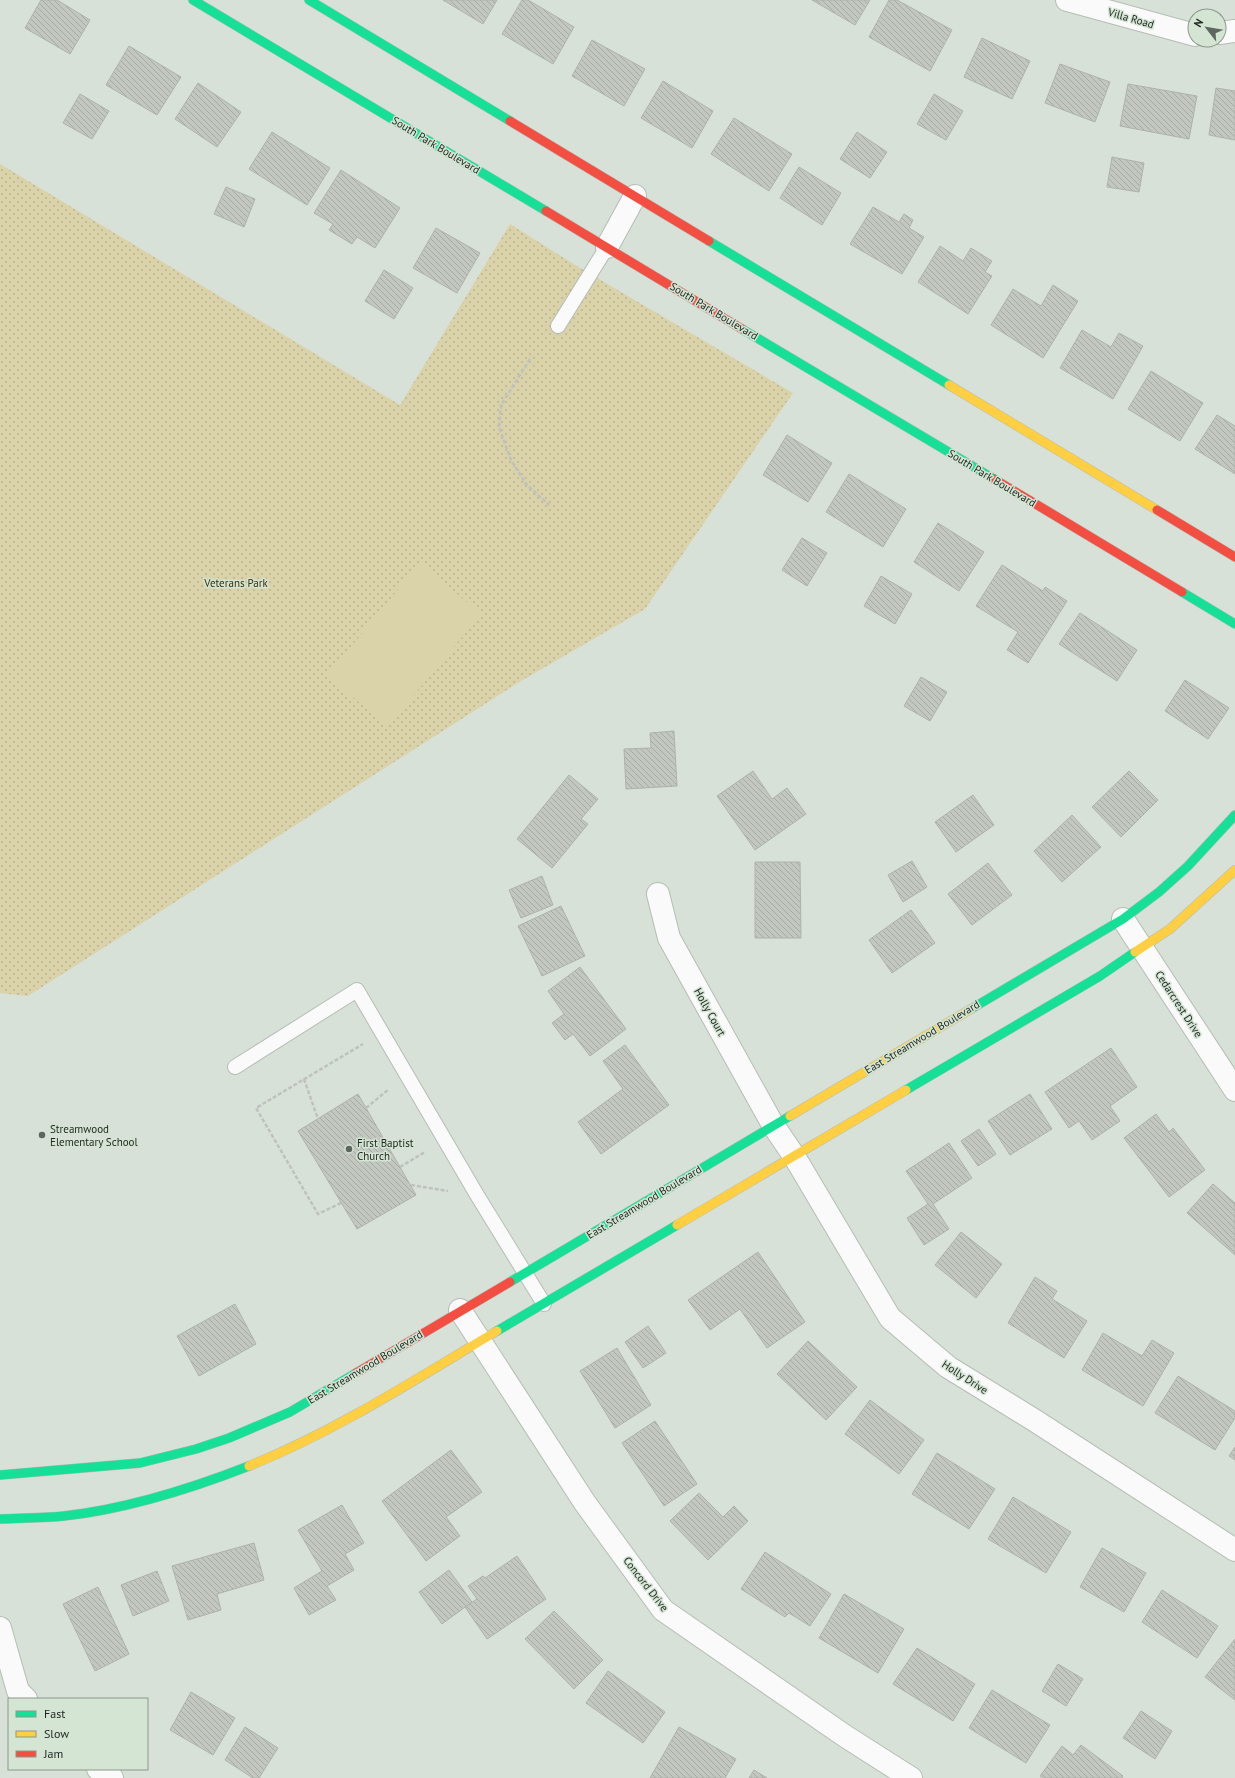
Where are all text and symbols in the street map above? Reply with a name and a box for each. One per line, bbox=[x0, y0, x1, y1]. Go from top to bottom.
street label: Villa Road bbox=[1105, 4, 1156, 31]
north arrow bbox=[1187, 8, 1227, 48]
text: N bbox=[1191, 16, 1206, 30]
street label: South Park Boulevard bbox=[389, 113, 483, 177]
street label: South Park Boulevard bbox=[667, 279, 761, 343]
street label: South Park Boulevard bbox=[945, 446, 1039, 510]
park label: Veterans Park bbox=[203, 576, 268, 590]
street label: Cedarcrest Drive bbox=[1152, 968, 1206, 1040]
street label: Holly Court bbox=[691, 985, 729, 1039]
street label: East Streamwood Boulevard bbox=[862, 997, 982, 1077]
place label: Streamwood Elementary School bbox=[50, 1122, 138, 1149]
marker: Streamwood Elementary School bbox=[37, 1130, 47, 1140]
place label: First Baptist Church bbox=[357, 1136, 414, 1163]
marker: First Baptist Church bbox=[344, 1144, 354, 1154]
street label: East Streamwood Boulevard bbox=[584, 1162, 704, 1242]
street label: East Streamwood Boulevard bbox=[305, 1327, 425, 1407]
street label: Holly Drive bbox=[939, 1357, 991, 1397]
street label: Concord Drive bbox=[620, 1554, 672, 1614]
legend bbox=[8, 1698, 148, 1770]
text: Fast bbox=[44, 1706, 65, 1721]
text: Slow bbox=[44, 1726, 69, 1741]
text: Jam bbox=[43, 1746, 63, 1761]

